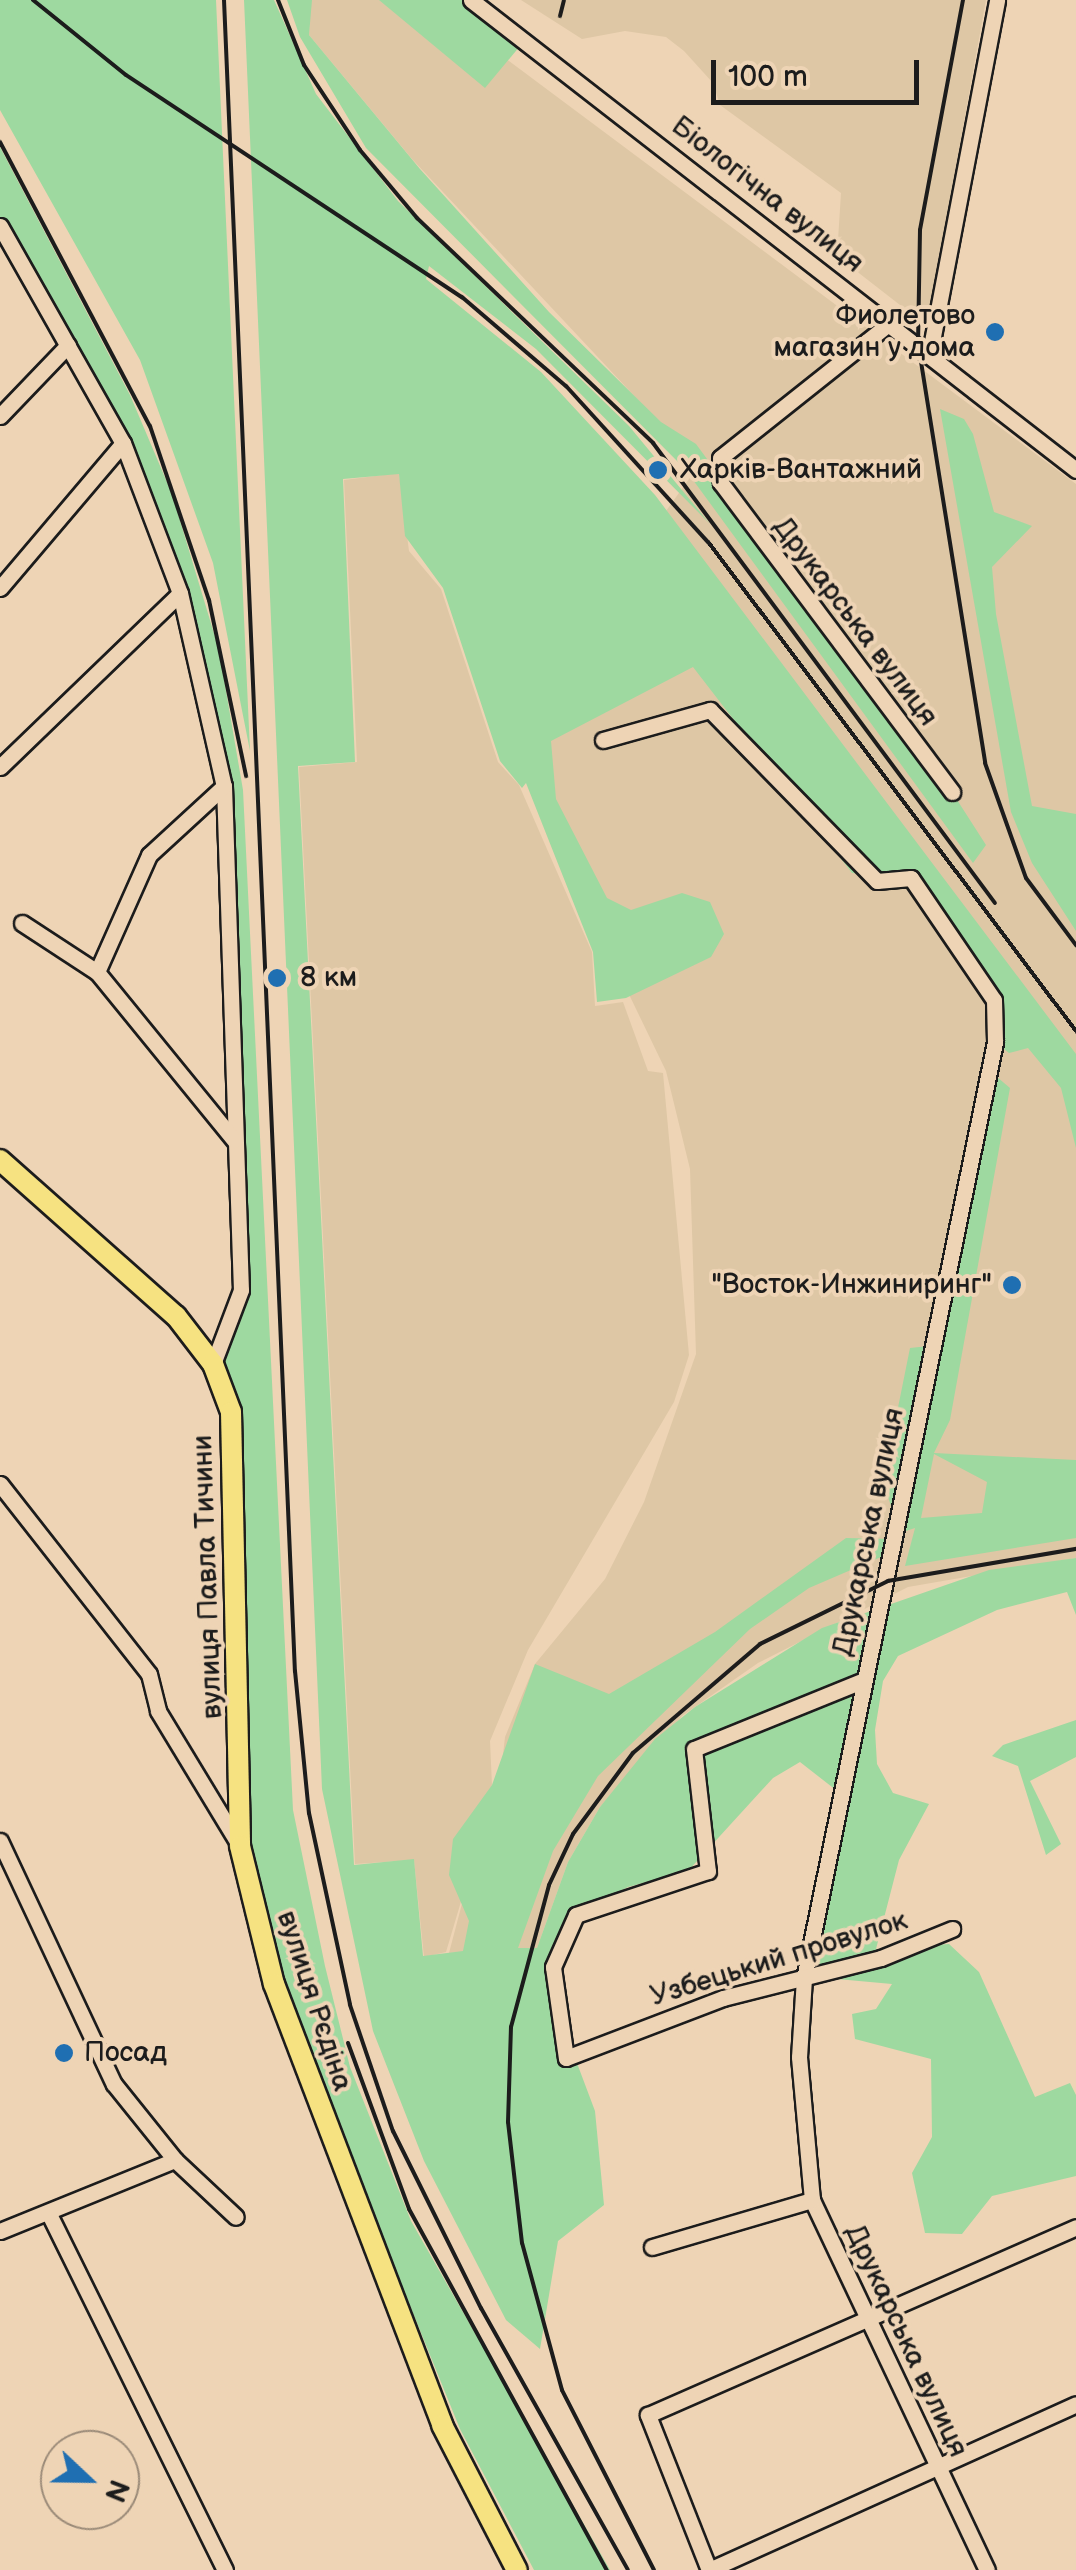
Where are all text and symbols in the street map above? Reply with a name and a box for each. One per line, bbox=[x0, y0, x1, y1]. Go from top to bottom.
scale bar bbox=[716, 40, 924, 102]
text: 100 m bbox=[728, 59, 808, 95]
street label: Біологічна вулиця bbox=[664, 110, 870, 280]
place label: Фиолетово магазин у дома bbox=[774, 299, 975, 365]
marker: Фиолетово магазин у дома bbox=[984, 321, 1006, 343]
place label: Харків-Вантажний bbox=[680, 453, 922, 487]
marker: Харків-Вантажний bbox=[645, 457, 671, 483]
street label: Друкарська вулиця bbox=[766, 511, 944, 733]
place label: 8 км bbox=[300, 961, 357, 995]
marker: 8 км bbox=[264, 965, 290, 991]
place label: "Восток-Инжиниринг" bbox=[711, 1268, 992, 1302]
marker: "Восток-Инжиниринг" bbox=[1001, 1274, 1023, 1296]
street label: Друкарська вулиця bbox=[826, 1405, 912, 1659]
street label: вулиця Павла Тичини bbox=[186, 1434, 230, 1720]
street label: Узбецький провулок bbox=[647, 1904, 911, 2014]
street label: вулиця Рєдіна bbox=[269, 1907, 359, 2095]
place label: Посад bbox=[84, 2036, 167, 2070]
marker: Посад bbox=[53, 2042, 75, 2064]
street label: Друкарська вулиця bbox=[837, 2219, 975, 2463]
north arrow bbox=[40, 2430, 140, 2530]
text: N bbox=[97, 2475, 136, 2507]

